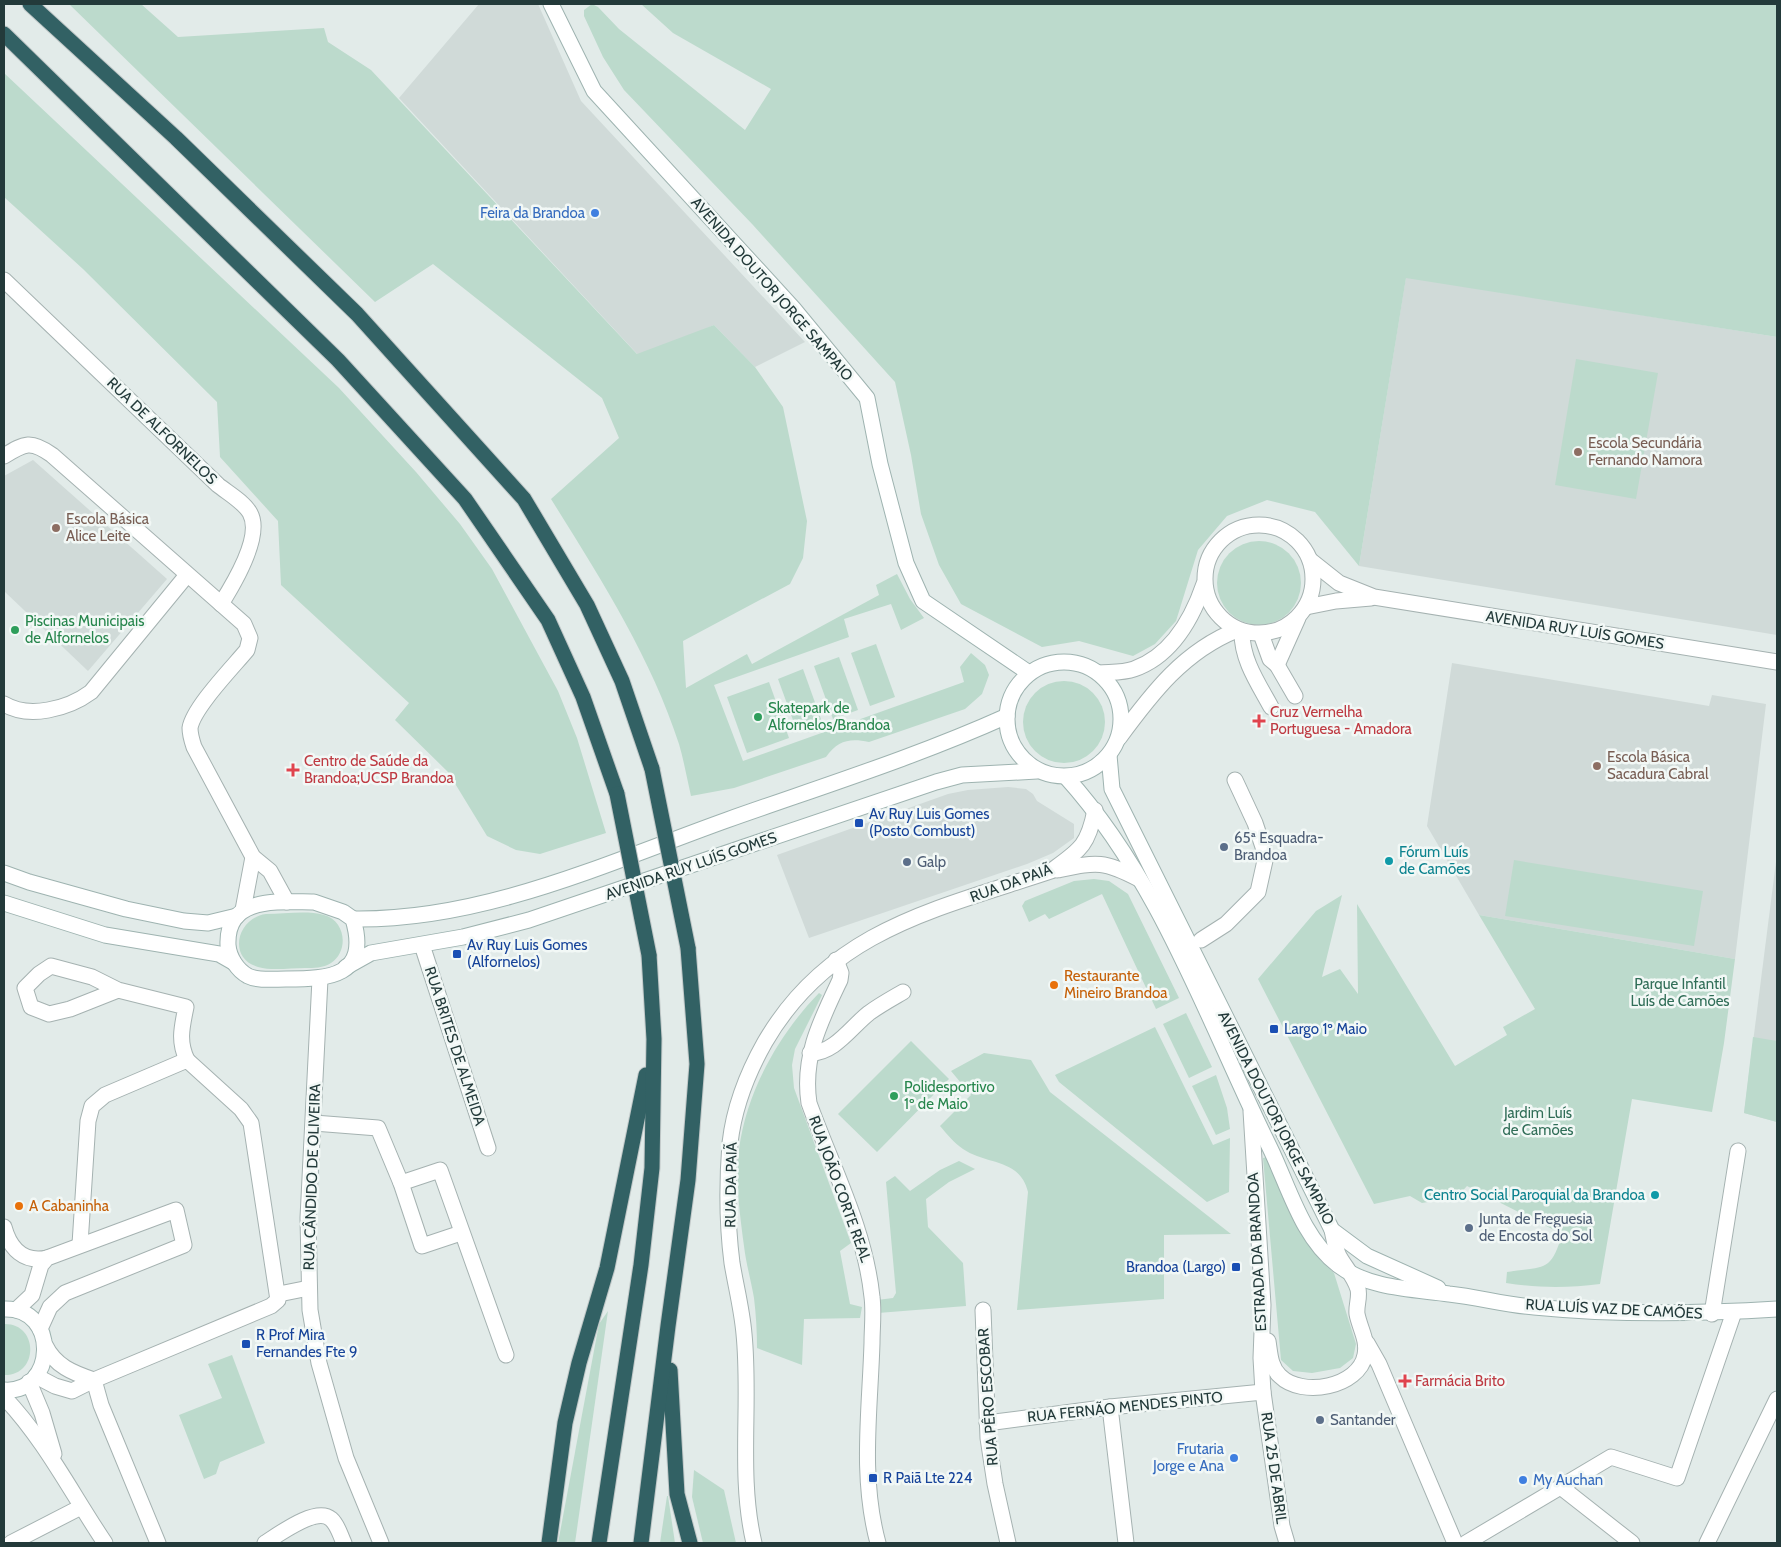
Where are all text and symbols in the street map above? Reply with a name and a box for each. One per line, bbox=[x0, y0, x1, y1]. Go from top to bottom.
street label: AVENIDA DOUTOR JORGE SAMPAIO bbox=[687, 193, 857, 385]
place label: Feira da Brandoa bbox=[480, 204, 586, 222]
marker: Feira da Brandoa bbox=[589, 207, 601, 219]
street label: RUA DE ALFORNELOS bbox=[103, 374, 221, 488]
place label: Escola Secundária Fernando Namora bbox=[1588, 434, 1703, 469]
marker: Escola Secundária Fernando Namora bbox=[1572, 446, 1584, 458]
place label: Escola Básica Alice Leite bbox=[66, 510, 150, 545]
marker: Escola Básica Alice Leite bbox=[50, 522, 62, 534]
street label: AVENIDA RUY LUÍS GOMES bbox=[1485, 606, 1666, 653]
place label: Piscinas Municipais de Alfornelos bbox=[25, 612, 144, 647]
marker: Piscinas Municipais de Alfornelos bbox=[9, 624, 21, 636]
place label: Skatepark de Alfornelos/Brandoa bbox=[768, 699, 891, 734]
place label: Cruz Vermelha Portuguesa - Amadora bbox=[1270, 703, 1413, 738]
marker: Skatepark de Alfornelos/Brandoa bbox=[752, 711, 764, 723]
marker: Cruz Vermelha Portuguesa - Amadora bbox=[1252, 714, 1266, 728]
place label: Escola Básica Sacadura Cabral bbox=[1607, 748, 1709, 783]
place label: Centro de Saúde da Brandoa;UCSP Brandoa bbox=[304, 752, 455, 787]
marker: Escola Básica Sacadura Cabral bbox=[1591, 760, 1603, 772]
marker: Centro de Saúde da Brandoa;UCSP Brandoa bbox=[286, 763, 300, 777]
place label: Av Ruy Luis Gomes (Posto Combust) bbox=[869, 805, 989, 840]
marker: Av Ruy Luis Gomes (Posto Combust) bbox=[853, 817, 865, 829]
street label: AVENIDA RUY LUÍS GOMES bbox=[603, 827, 779, 904]
place label: 65ª Esquadra- Brandoa bbox=[1234, 829, 1324, 864]
marker: 65ª Esquadra- Brandoa bbox=[1218, 841, 1230, 853]
place label: Fórum Luís de Camões bbox=[1399, 843, 1470, 878]
place label: Galp bbox=[917, 853, 946, 871]
marker: Fórum Luís de Camões bbox=[1383, 855, 1395, 867]
marker: Galp bbox=[901, 856, 913, 868]
street label: RUA DA PAIÃ bbox=[968, 860, 1055, 906]
place label: Av Ruy Luis Gomes (Alfornelos) bbox=[467, 936, 587, 971]
marker: Av Ruy Luis Gomes (Alfornelos) bbox=[451, 948, 463, 960]
street label: RUA BRITES DE ALMEIDA bbox=[421, 964, 489, 1128]
place label: Restaurante Mineiro Brandoa bbox=[1064, 967, 1168, 1002]
park label: Parque Infantil Luís de Camões bbox=[1630, 975, 1730, 1010]
marker: Restaurante Mineiro Brandoa bbox=[1048, 979, 1060, 991]
street label: AVENIDA DOUTOR JORGE SAMPAIO bbox=[1214, 1008, 1338, 1228]
place label: Largo 1º Maio bbox=[1284, 1020, 1367, 1038]
marker: Largo 1º Maio bbox=[1268, 1023, 1280, 1035]
place label: Polidesportivo 1º de Maio bbox=[904, 1078, 995, 1113]
street label: RUA CÂNDIDO DE OLIVEIRA bbox=[299, 1082, 324, 1271]
marker: Polidesportivo 1º de Maio bbox=[888, 1090, 900, 1102]
park label: Jardim Luís de Camões bbox=[1502, 1104, 1574, 1139]
street label: RUA JOÃO CORTE REAL bbox=[805, 1113, 875, 1265]
street label: RUA DA PAIÃ bbox=[721, 1141, 741, 1228]
street label: ESTRADA DA BRANDOA bbox=[1244, 1171, 1270, 1332]
place label: Centro Social Paroquial da Brandoa bbox=[1424, 1186, 1646, 1204]
marker: Centro Social Paroquial da Brandoa bbox=[1649, 1189, 1661, 1201]
place label: A Cabaninha bbox=[29, 1197, 110, 1215]
marker: A Cabaninha bbox=[13, 1200, 25, 1212]
place label: Junta de Freguesia de Encosta do Sol bbox=[1478, 1210, 1594, 1245]
marker: Junta de Freguesia de Encosta do Sol bbox=[1463, 1222, 1475, 1234]
place label: Brandoa (Largo) bbox=[1126, 1258, 1226, 1276]
marker: Brandoa (Largo) bbox=[1230, 1261, 1242, 1273]
street label: RUA LUÍS VAZ DE CAMÕES bbox=[1525, 1294, 1703, 1323]
place label: R Prof Mira Fernandes Fte 9 bbox=[256, 1326, 357, 1361]
street label: RUA PÊRO ESCOBAR bbox=[973, 1328, 1002, 1467]
marker: R Prof Mira Fernandes Fte 9 bbox=[240, 1338, 252, 1350]
place label: Farmácia Brito bbox=[1415, 1372, 1505, 1390]
marker: Farmácia Brito bbox=[1399, 1375, 1411, 1387]
street label: RUA FERNÃO MENDES PINTO bbox=[1026, 1388, 1224, 1426]
street label: RUA 25 DE ABRIL bbox=[1257, 1411, 1291, 1526]
place label: Santander bbox=[1330, 1411, 1396, 1429]
marker: Santander bbox=[1314, 1414, 1326, 1426]
place label: Frutaria Jorge e Ana bbox=[1152, 1440, 1225, 1475]
marker: Frutaria Jorge e Ana bbox=[1228, 1452, 1240, 1464]
place label: R Paiã Lte 224 bbox=[883, 1469, 973, 1487]
place label: My Auchan bbox=[1533, 1471, 1603, 1489]
marker: R Paiã Lte 224 bbox=[867, 1472, 879, 1484]
marker: My Auchan bbox=[1517, 1474, 1529, 1486]

